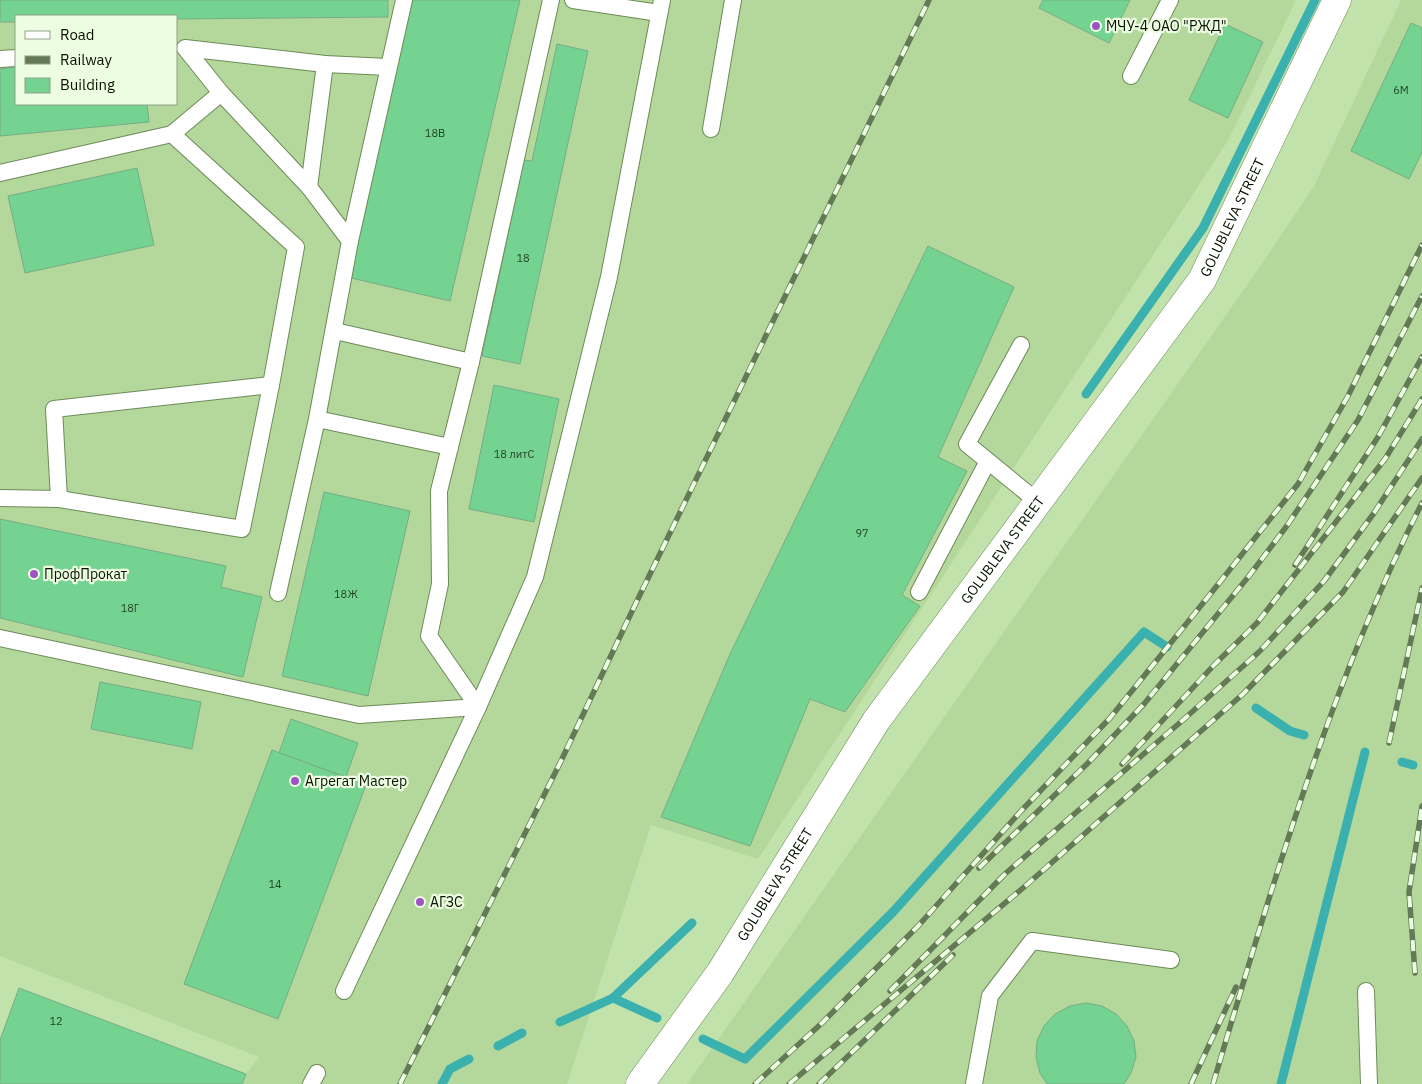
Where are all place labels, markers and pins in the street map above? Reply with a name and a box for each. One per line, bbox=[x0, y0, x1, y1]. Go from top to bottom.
place label: МЧУ-4 ОАО "РЖД" bbox=[1106, 17, 1227, 35]
marker: МЧУ-4 ОАО "РЖД" bbox=[1090, 20, 1102, 32]
place label: ПрофПрокат bbox=[44, 565, 128, 583]
marker: ПрофПрокат bbox=[28, 568, 40, 580]
place label: Агрегат Мастер bbox=[305, 772, 407, 790]
marker: Агрегат Мастер bbox=[289, 775, 301, 787]
place label: АГЗС bbox=[430, 893, 463, 911]
marker: АГЗС bbox=[414, 896, 426, 908]

